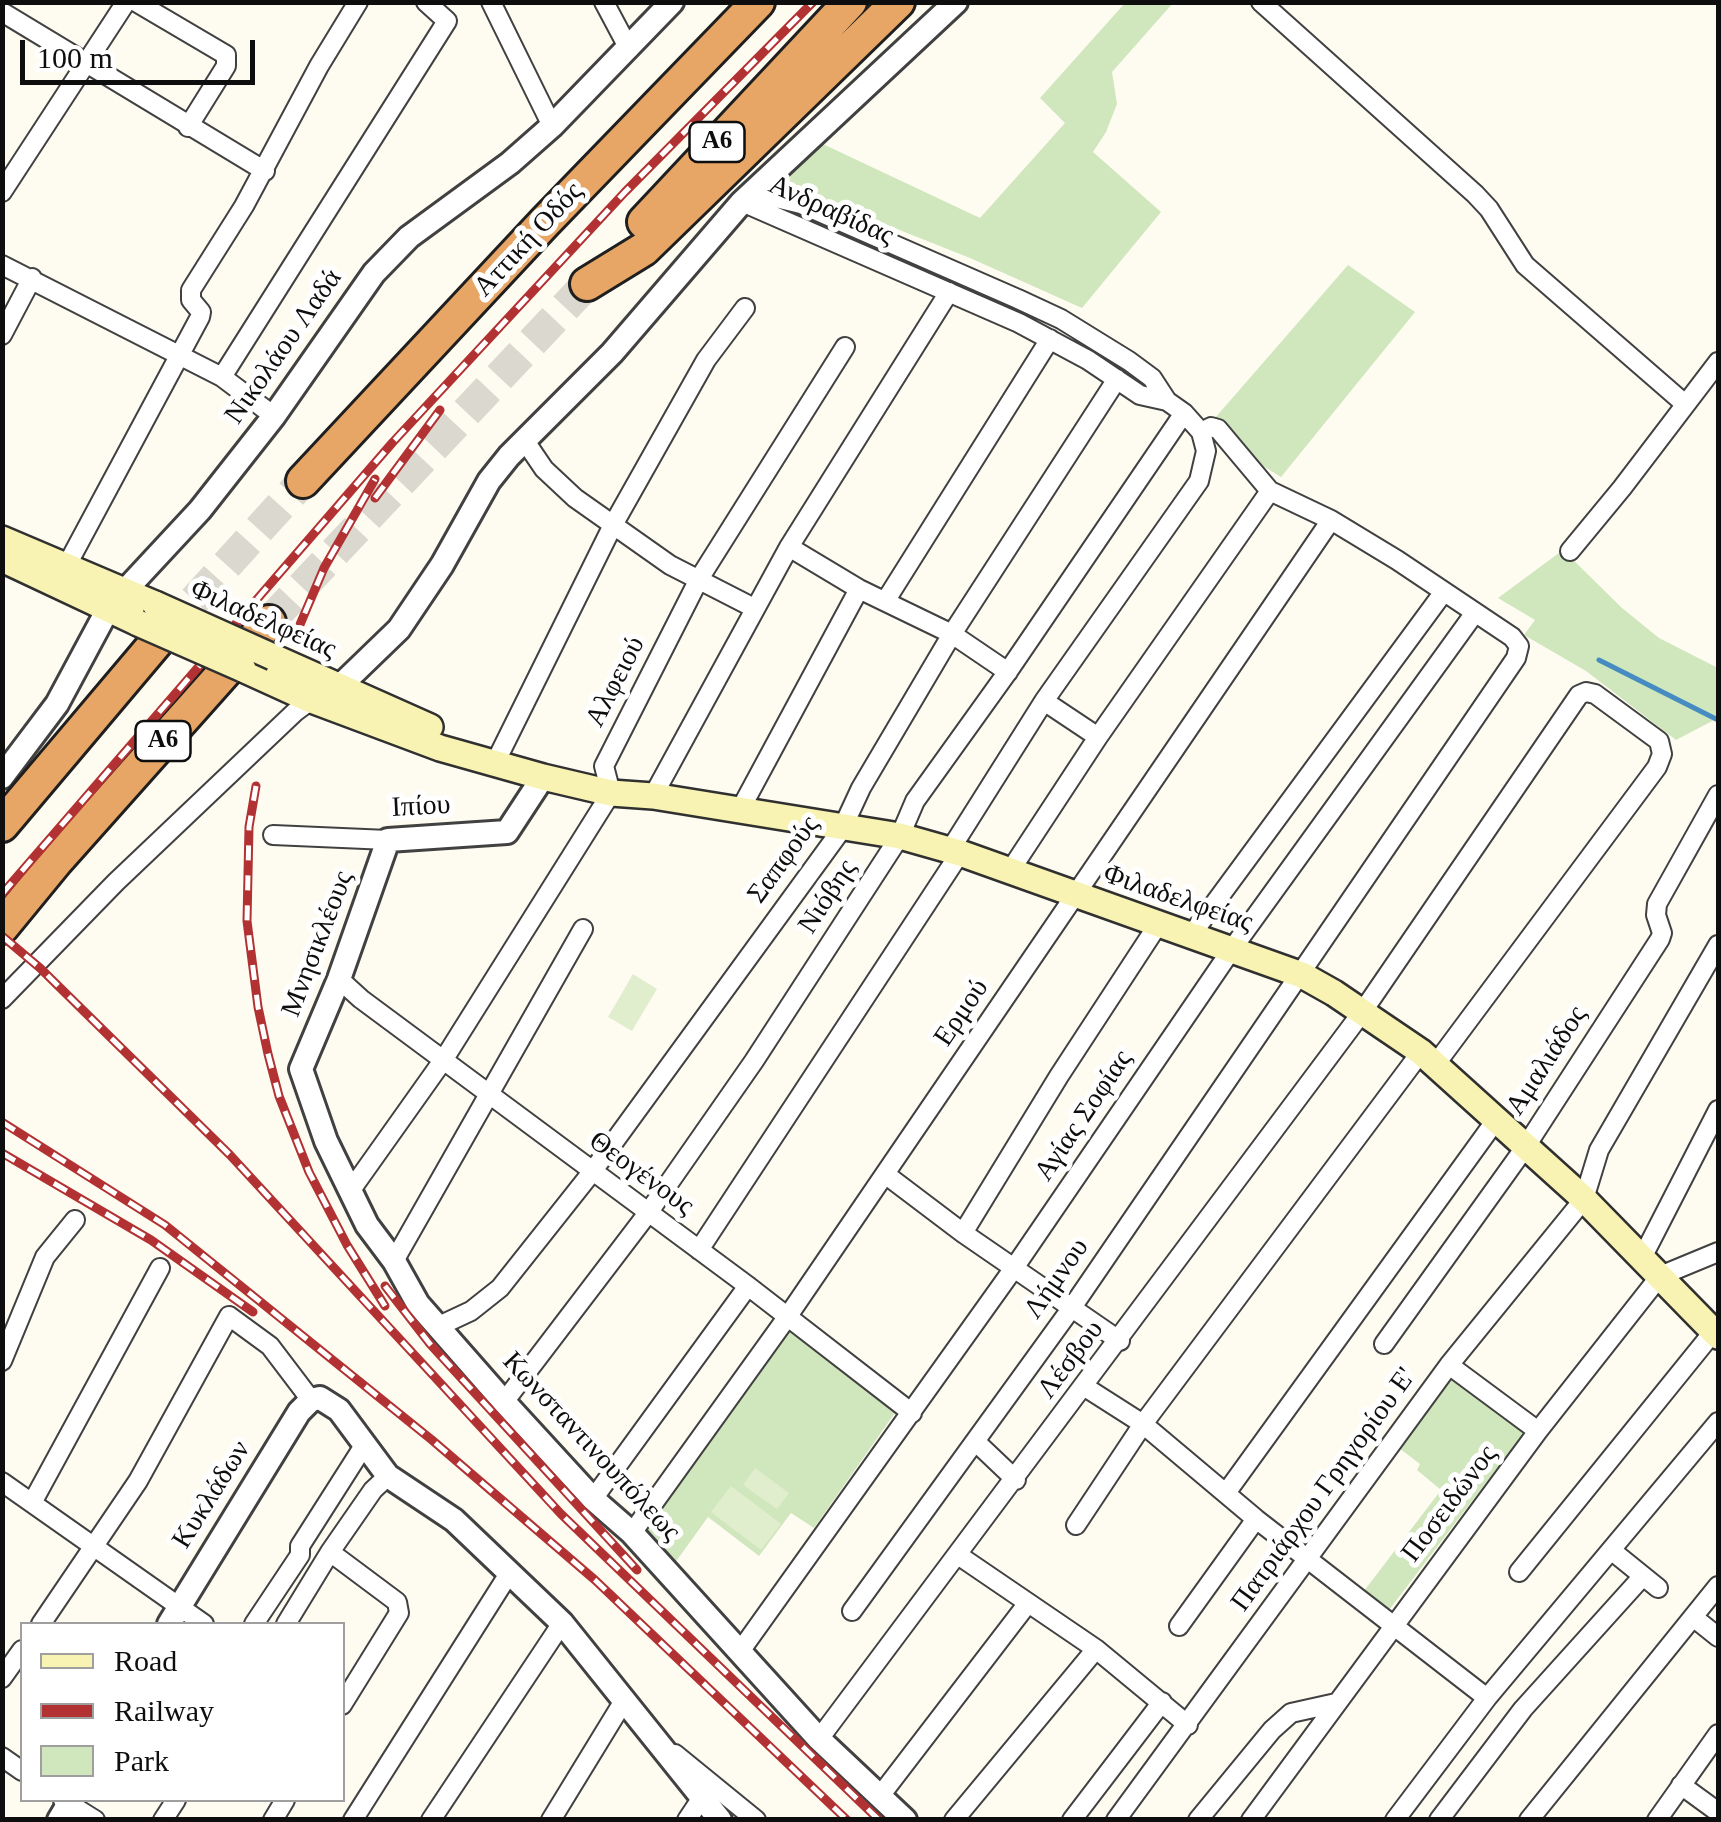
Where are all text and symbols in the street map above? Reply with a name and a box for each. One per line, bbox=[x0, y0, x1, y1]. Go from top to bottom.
scale bar bbox=[25, 20, 260, 82]
text: 100 m bbox=[37, 41, 113, 74]
road number: Α6 bbox=[690, 122, 744, 162]
street label: Ανδραβίδας bbox=[763, 169, 899, 253]
street label: Αττική Οδός bbox=[467, 176, 591, 304]
street label: Νικολάου Λαδά bbox=[218, 263, 350, 431]
street label: Φιλαδελφείας bbox=[185, 573, 341, 667]
street label: Αλφειού bbox=[579, 631, 653, 733]
road number: Α6 bbox=[136, 721, 190, 761]
street label: Ιπίου bbox=[391, 789, 451, 825]
street label: Σαπφούς bbox=[741, 810, 827, 910]
street label: Νιόβης bbox=[792, 854, 864, 940]
street label: Φιλαδελφείας bbox=[1099, 858, 1257, 940]
street label: Μνησικλέους bbox=[275, 866, 361, 1022]
street label: Ερμού bbox=[927, 973, 997, 1053]
street label: Αμαλιάδος bbox=[1499, 1000, 1595, 1122]
street label: Αγίας Σοφίας bbox=[1028, 1044, 1140, 1188]
street label: Θεογένους bbox=[582, 1125, 700, 1223]
street label: Λήμνου bbox=[1017, 1232, 1097, 1326]
street label: Λέσβου bbox=[1031, 1314, 1111, 1406]
street label: Κωνσταντινουπόλεως bbox=[495, 1345, 687, 1549]
street label: Πατριάρχου Γρηγορίου E' bbox=[1224, 1362, 1424, 1618]
street label: Κυκλάδων bbox=[166, 1435, 258, 1555]
street label: Ποσειδώνος bbox=[1395, 1439, 1505, 1569]
legend bbox=[20, 1622, 345, 1802]
text: Road bbox=[114, 1644, 177, 1677]
text: Railway bbox=[114, 1694, 214, 1727]
text: Park bbox=[114, 1744, 169, 1777]

